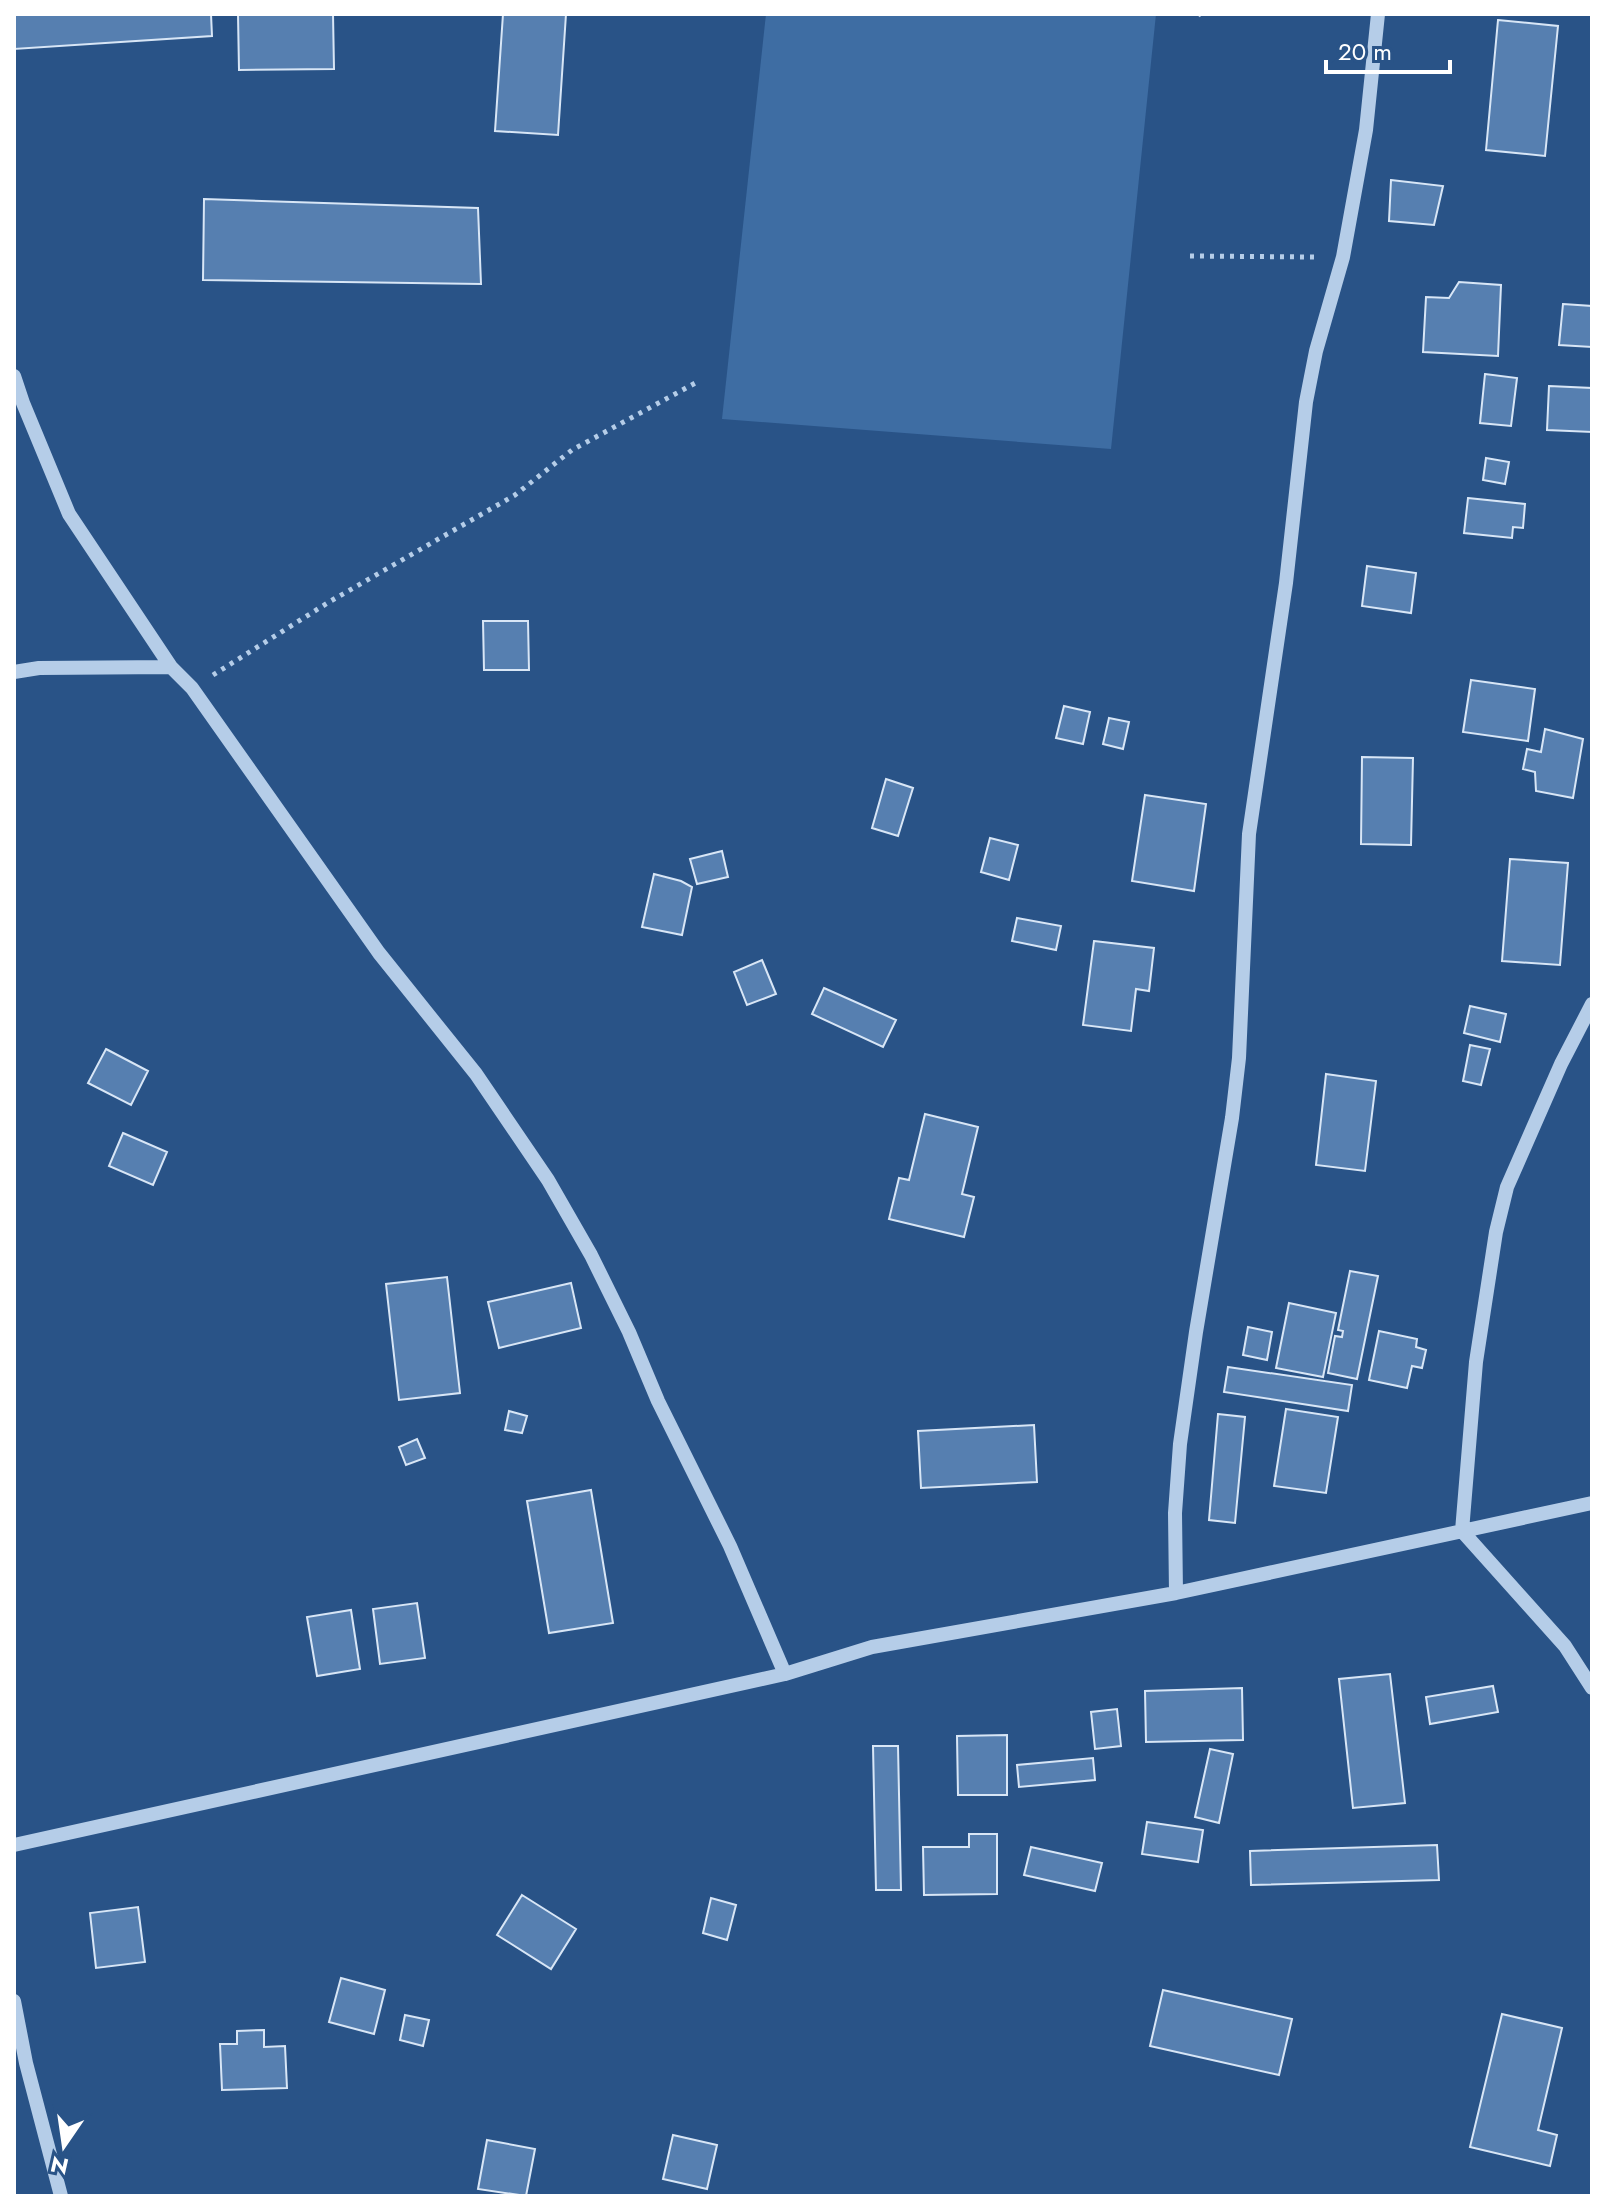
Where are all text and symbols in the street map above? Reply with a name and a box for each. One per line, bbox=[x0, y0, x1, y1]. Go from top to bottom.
scale bar bbox=[1326, 24, 1450, 74]
text: 20 m bbox=[1338, 34, 1392, 69]
north arrow bbox=[24, 2106, 104, 2186]
text: N bbox=[47, 2148, 72, 2183]

